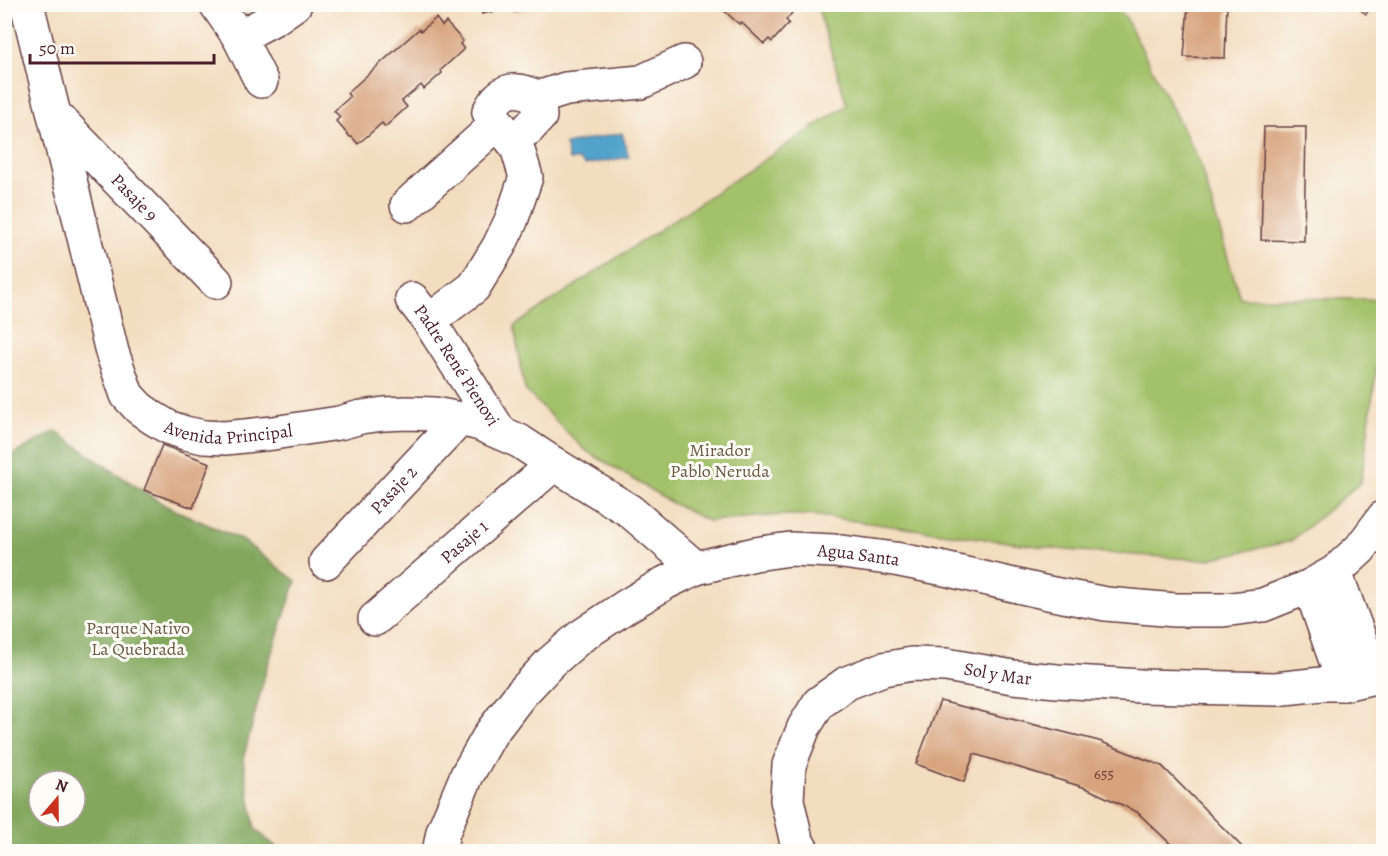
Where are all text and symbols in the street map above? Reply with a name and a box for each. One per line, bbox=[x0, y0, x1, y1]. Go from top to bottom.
scale bar bbox=[30, 27, 214, 65]
text: 50 m bbox=[39, 36, 75, 60]
street label: Pasaje 9 bbox=[106, 168, 163, 227]
street label: Padre René Pienovi bbox=[408, 299, 505, 431]
street label: Avenida Principal bbox=[160, 414, 295, 450]
park label: Mirador Pablo Neruda bbox=[670, 438, 770, 483]
street label: Pasaje 2 bbox=[365, 460, 423, 519]
street label: Pasaje 1 bbox=[435, 514, 493, 569]
street label: Agua Santa bbox=[816, 538, 903, 572]
park label: Parque Nativo La Quebrada bbox=[86, 616, 190, 661]
street label: Sol y Mar bbox=[962, 656, 1033, 691]
house number: 655 bbox=[1094, 764, 1114, 784]
north arrow bbox=[27, 769, 87, 829]
text: N bbox=[53, 774, 71, 798]

